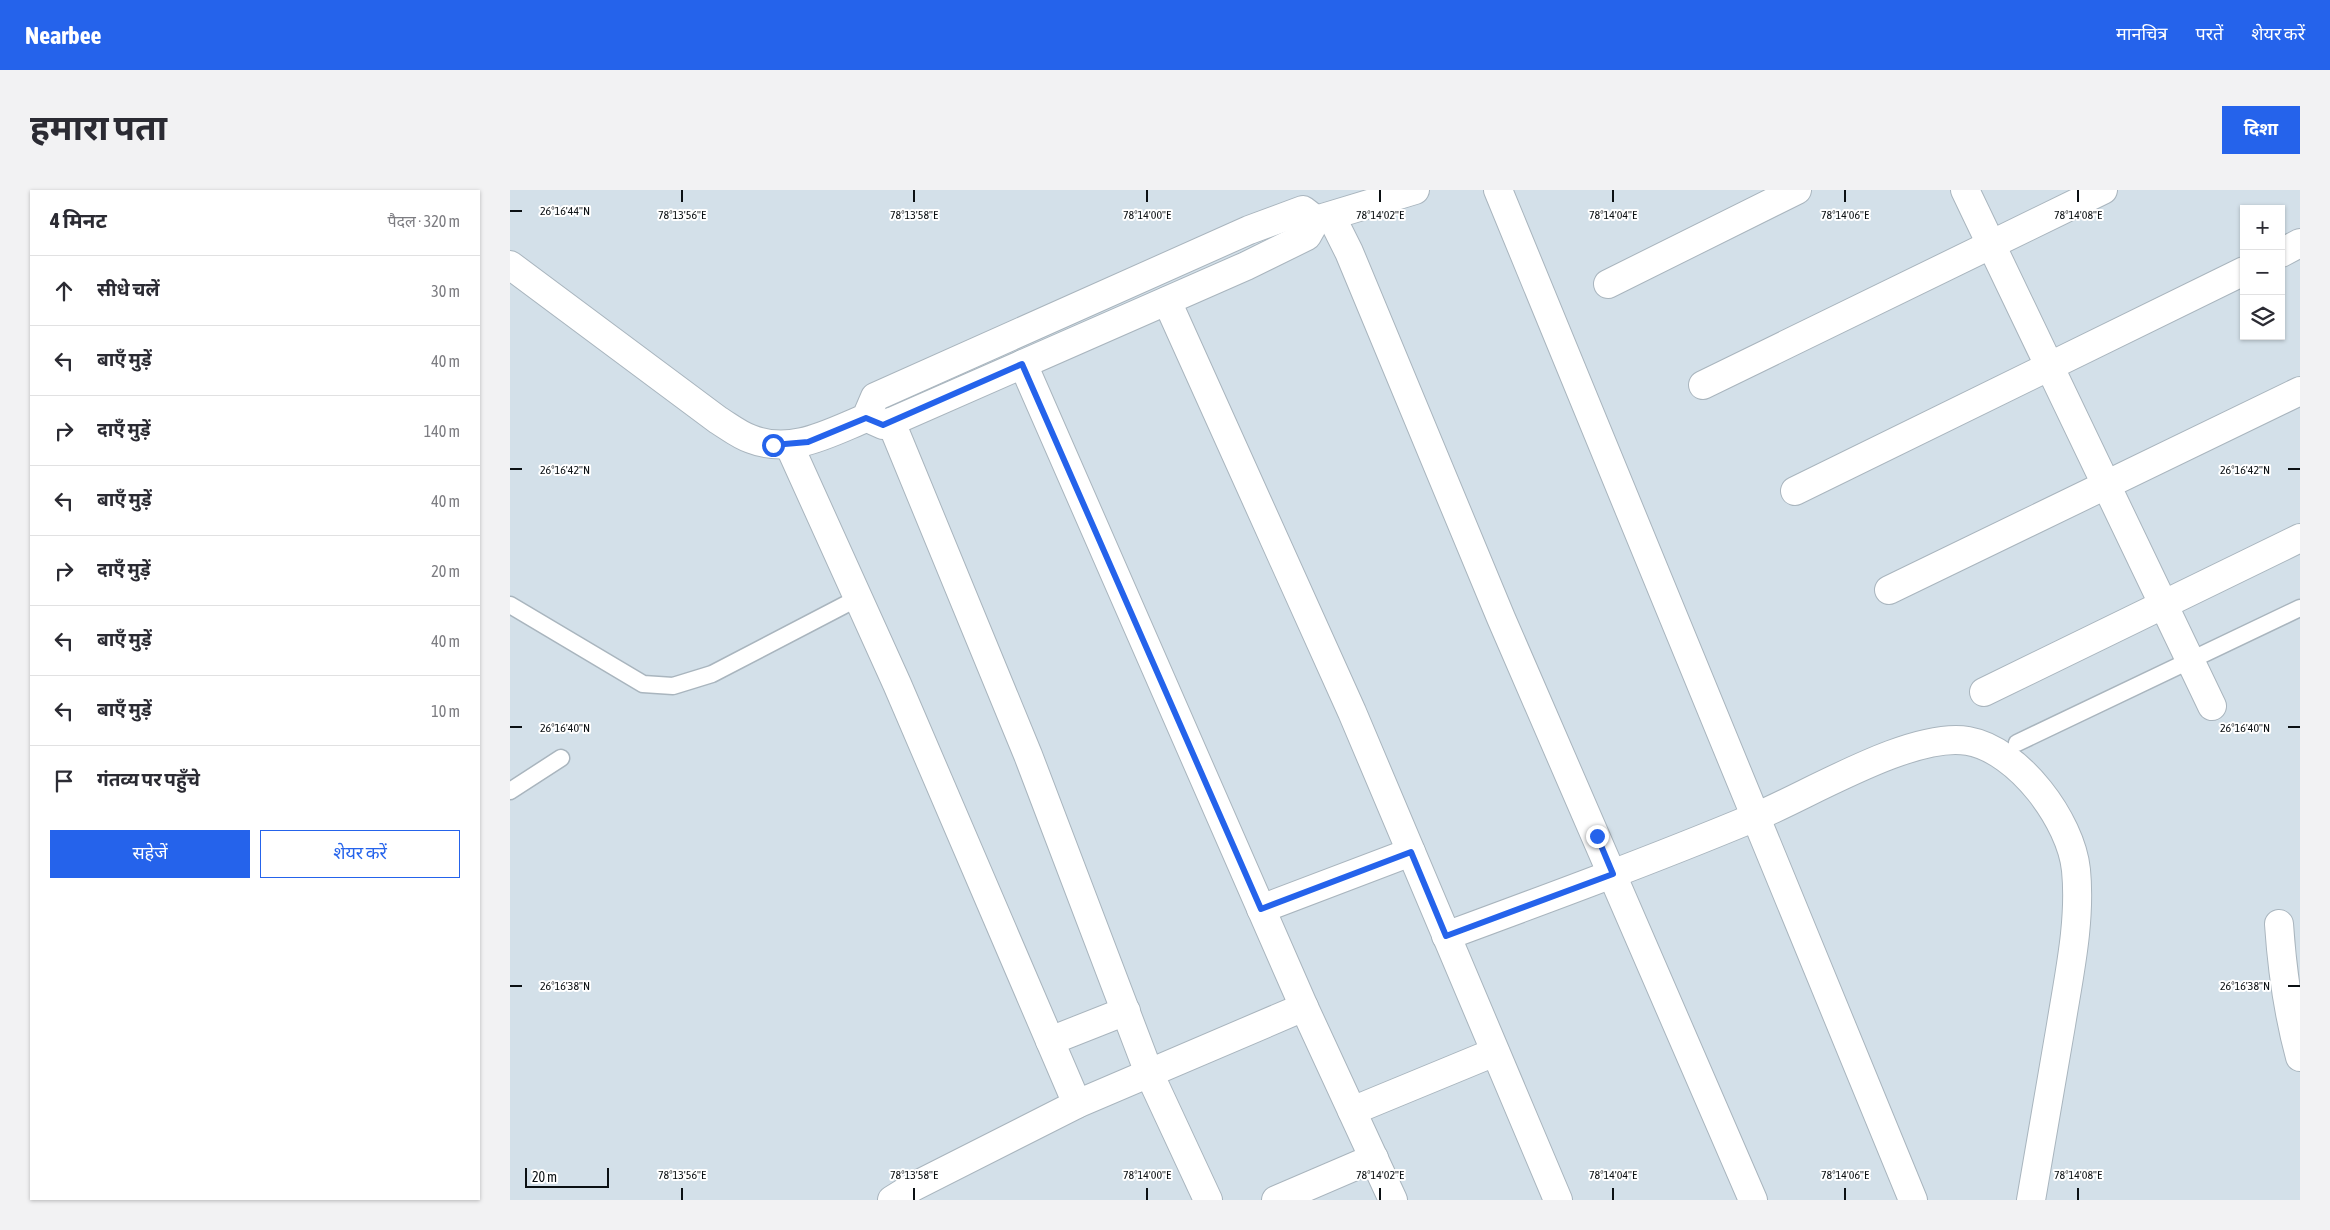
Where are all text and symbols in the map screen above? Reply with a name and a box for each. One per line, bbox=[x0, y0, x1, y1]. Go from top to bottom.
text: Nearbee bbox=[25, 22, 101, 49]
text: मानचित्र bbox=[2116, 23, 2167, 44]
text: परतें bbox=[2195, 23, 2223, 44]
text: शेयर करें bbox=[2251, 23, 2305, 44]
button: दिशा bbox=[2222, 106, 2300, 154]
text: हमारा पता bbox=[30, 107, 167, 147]
text: 26°16'44"N bbox=[540, 204, 590, 218]
map controls bbox=[2240, 205, 2285, 340]
button: + bbox=[2240, 205, 2285, 250]
text: 4 मिनट bbox=[50, 208, 107, 232]
text: 78°13'56"E bbox=[658, 208, 706, 222]
text: 78°13'58"E bbox=[890, 208, 938, 222]
text: 78°14'00"E bbox=[1123, 208, 1171, 222]
text: 78°14'02"E bbox=[1356, 208, 1404, 222]
text: 78°14'04"E bbox=[1589, 208, 1637, 222]
text: 78°14'06"E bbox=[1821, 208, 1869, 222]
text: 78°14'08"E bbox=[2054, 208, 2102, 222]
text: पैदल · 320 m bbox=[387, 212, 460, 230]
button: − bbox=[2240, 250, 2285, 295]
icon: ahead bbox=[50, 277, 78, 305]
text: सीधे चलें bbox=[97, 278, 160, 300]
text: 30 m bbox=[431, 282, 460, 300]
button: layers bbox=[2240, 295, 2285, 340]
icon: left bbox=[50, 347, 78, 375]
text: बाएँ मुड़ें bbox=[97, 348, 152, 370]
text: 40 m bbox=[431, 352, 460, 370]
icon: right bbox=[50, 417, 78, 445]
text: दाएँ मुड़ें bbox=[97, 418, 151, 440]
text: 140 m bbox=[424, 422, 460, 440]
route start bbox=[762, 434, 785, 457]
text: 26°16'42"N bbox=[540, 463, 590, 477]
text: 26°16'42"N bbox=[2220, 463, 2270, 477]
icon: left bbox=[50, 487, 78, 515]
text: बाएँ मुड़ें bbox=[97, 488, 152, 510]
text: 40 m bbox=[431, 492, 460, 510]
icon: right bbox=[50, 557, 78, 585]
text: दाएँ मुड़ें bbox=[97, 558, 151, 580]
text: 20 m bbox=[431, 562, 460, 580]
icon: left bbox=[50, 627, 78, 655]
text: बाएँ मुड़ें bbox=[97, 628, 152, 650]
text: 40 m bbox=[431, 632, 460, 650]
icon: left bbox=[50, 697, 78, 725]
text: बाएँ मुड़ें bbox=[97, 698, 152, 720]
text: 10 m bbox=[431, 702, 460, 720]
text: 26°16'40"N bbox=[540, 721, 590, 735]
text: 26°16'40"N bbox=[2220, 721, 2270, 735]
icon: arrive bbox=[50, 767, 78, 795]
text: गंतव्य पर पहुँचे bbox=[97, 768, 200, 790]
route end bbox=[1586, 825, 1609, 848]
button: सहेजें bbox=[50, 830, 250, 878]
button: शेयर करें bbox=[260, 830, 460, 878]
text: 26°16'38"N bbox=[540, 979, 590, 993]
text: 26°16'38"N bbox=[2220, 979, 2270, 993]
scale bar bbox=[525, 1165, 609, 1188]
text: 78°13'56"E bbox=[658, 1168, 706, 1182]
text: 78°13'58"E bbox=[890, 1168, 938, 1182]
text: 78°14'00"E bbox=[1123, 1168, 1171, 1182]
text: 78°14'02"E bbox=[1356, 1168, 1404, 1182]
text: 78°14'04"E bbox=[1589, 1168, 1637, 1182]
text: 78°14'06"E bbox=[1821, 1168, 1869, 1182]
text: 78°14'08"E bbox=[2054, 1168, 2102, 1182]
text: 20 m bbox=[532, 1169, 557, 1185]

